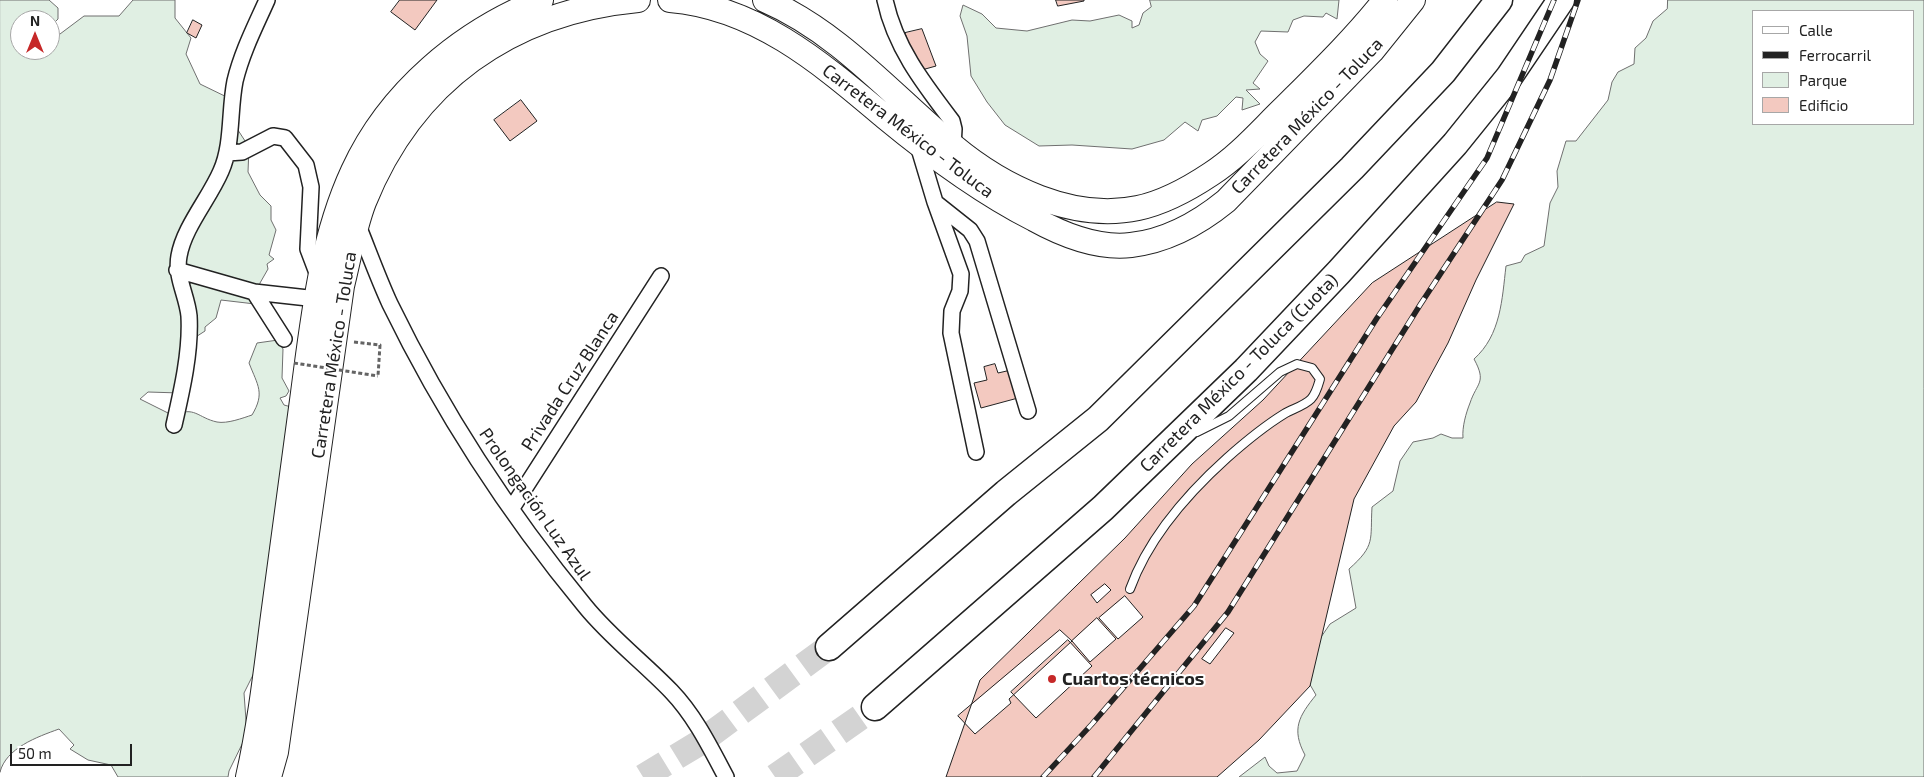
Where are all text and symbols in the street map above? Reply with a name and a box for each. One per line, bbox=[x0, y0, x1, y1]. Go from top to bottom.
north arrow bbox=[10, 10, 60, 60]
legend bbox=[1752, 10, 1914, 125]
text: N bbox=[30, 12, 40, 29]
text: Calle bbox=[1799, 21, 1833, 39]
street label: Carretera México - Toluca bbox=[1227, 33, 1387, 199]
text: Ferrocarril bbox=[1799, 46, 1871, 64]
street label: Carretera México - Toluca bbox=[818, 59, 998, 203]
text: Parque bbox=[1799, 71, 1847, 89]
text: Edificio bbox=[1799, 96, 1848, 114]
street label: Carretera México - Toluca bbox=[307, 250, 361, 460]
street label: Carretera México - Toluca (Cuota) bbox=[1135, 269, 1343, 477]
street label: Privada Cruz Blanca bbox=[517, 307, 623, 455]
street label: Prolongación Luz Azul bbox=[474, 424, 596, 584]
place label: Cuartos técnicos bbox=[1062, 668, 1204, 690]
marker: Cuartos técnicos bbox=[1046, 673, 1058, 685]
scale bar bbox=[12, 734, 135, 766]
text: 50 m bbox=[18, 744, 52, 762]

